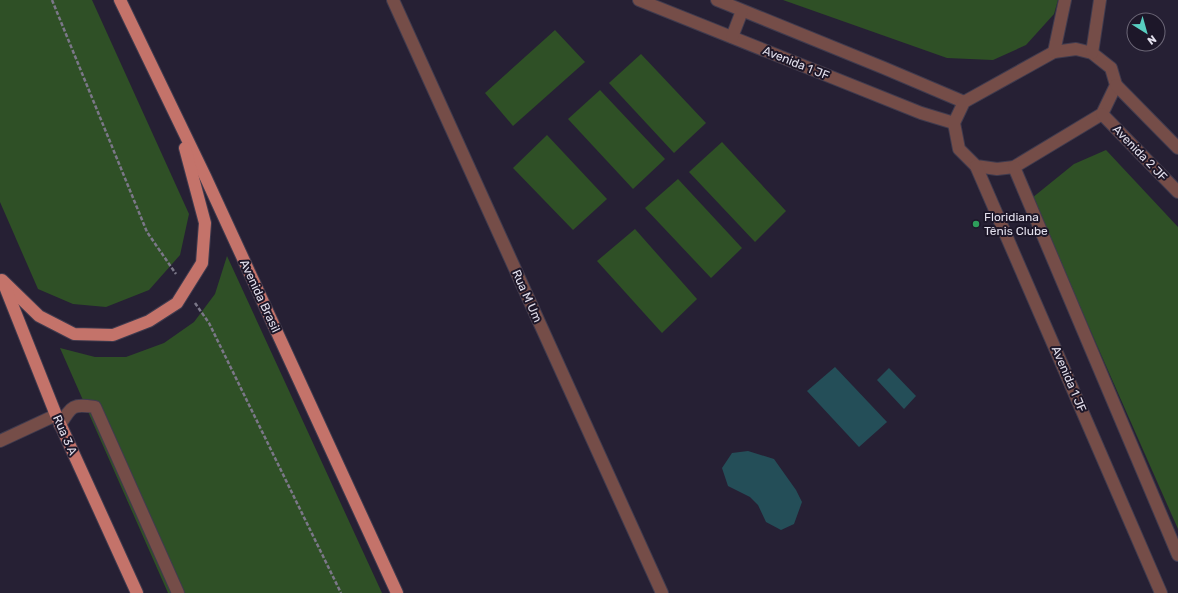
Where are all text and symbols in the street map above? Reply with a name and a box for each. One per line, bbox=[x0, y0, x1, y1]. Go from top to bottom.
north arrow bbox=[1126, 12, 1166, 52]
text: N bbox=[1145, 32, 1159, 47]
street label: Avenida 1 JF bbox=[761, 43, 831, 83]
street label: Avenida 2 JF bbox=[1110, 122, 1170, 184]
place label: Floridiana Tênis Clube bbox=[984, 210, 1048, 238]
marker: Floridiana Tênis Clube bbox=[971, 219, 981, 229]
street label: Avenida Brasil bbox=[237, 257, 283, 335]
street label: Rua M Um bbox=[509, 267, 545, 325]
street label: Avenida 1 JF bbox=[1049, 344, 1089, 414]
street label: Rua 3 A bbox=[50, 413, 80, 457]

